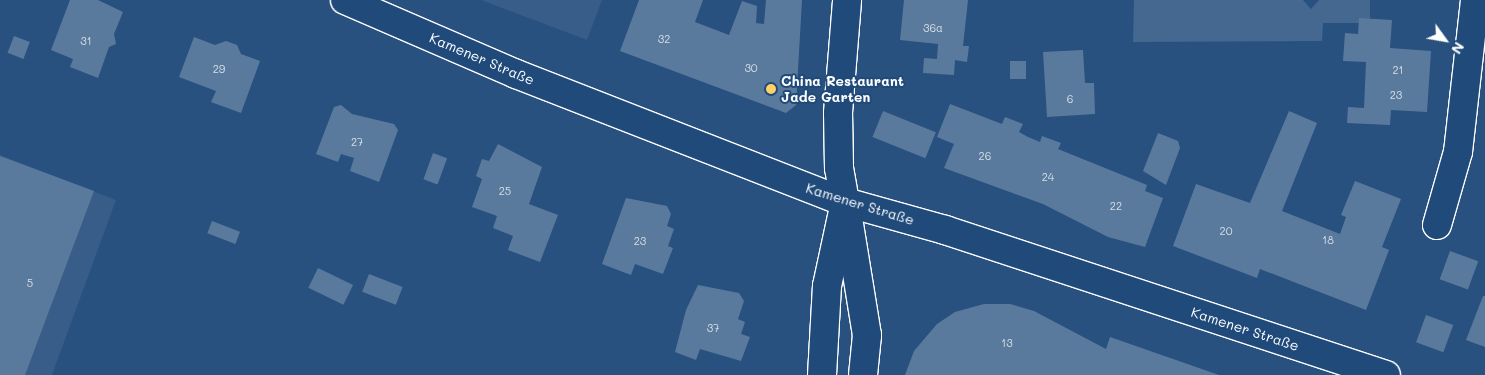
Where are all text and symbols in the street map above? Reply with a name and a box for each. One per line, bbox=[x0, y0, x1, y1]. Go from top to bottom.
north arrow bbox=[1420, 15, 1470, 65]
house number: 36a bbox=[923, 21, 943, 35]
street label: Kamener Straße bbox=[427, 29, 537, 89]
house number: 32 bbox=[658, 32, 670, 46]
house number: 31 bbox=[80, 34, 92, 48]
text: N bbox=[1447, 39, 1469, 58]
house number: 30 bbox=[744, 61, 758, 75]
house number: 29 bbox=[213, 62, 225, 76]
house number: 21 bbox=[1392, 63, 1404, 77]
place label: China Restaurant Jade Garten bbox=[781, 73, 904, 105]
marker: China Restaurant Jade Garten bbox=[765, 83, 777, 95]
house number: 23 bbox=[1390, 88, 1402, 102]
house number: 6 bbox=[1067, 92, 1073, 106]
house number: 27 bbox=[351, 135, 363, 149]
house number: 26 bbox=[979, 149, 991, 163]
house number: 24 bbox=[1042, 170, 1054, 184]
street label: Kamener Straße bbox=[804, 180, 916, 228]
house number: 25 bbox=[499, 184, 511, 198]
house number: 22 bbox=[1110, 199, 1122, 213]
house number: 20 bbox=[1220, 224, 1232, 238]
house number: 18 bbox=[1322, 233, 1334, 247]
house number: 23 bbox=[634, 234, 646, 248]
house number: 5 bbox=[27, 276, 33, 290]
street label: Kamener Straße bbox=[1189, 304, 1301, 354]
house number: 37 bbox=[707, 321, 719, 335]
house number: 13 bbox=[1001, 336, 1013, 350]

